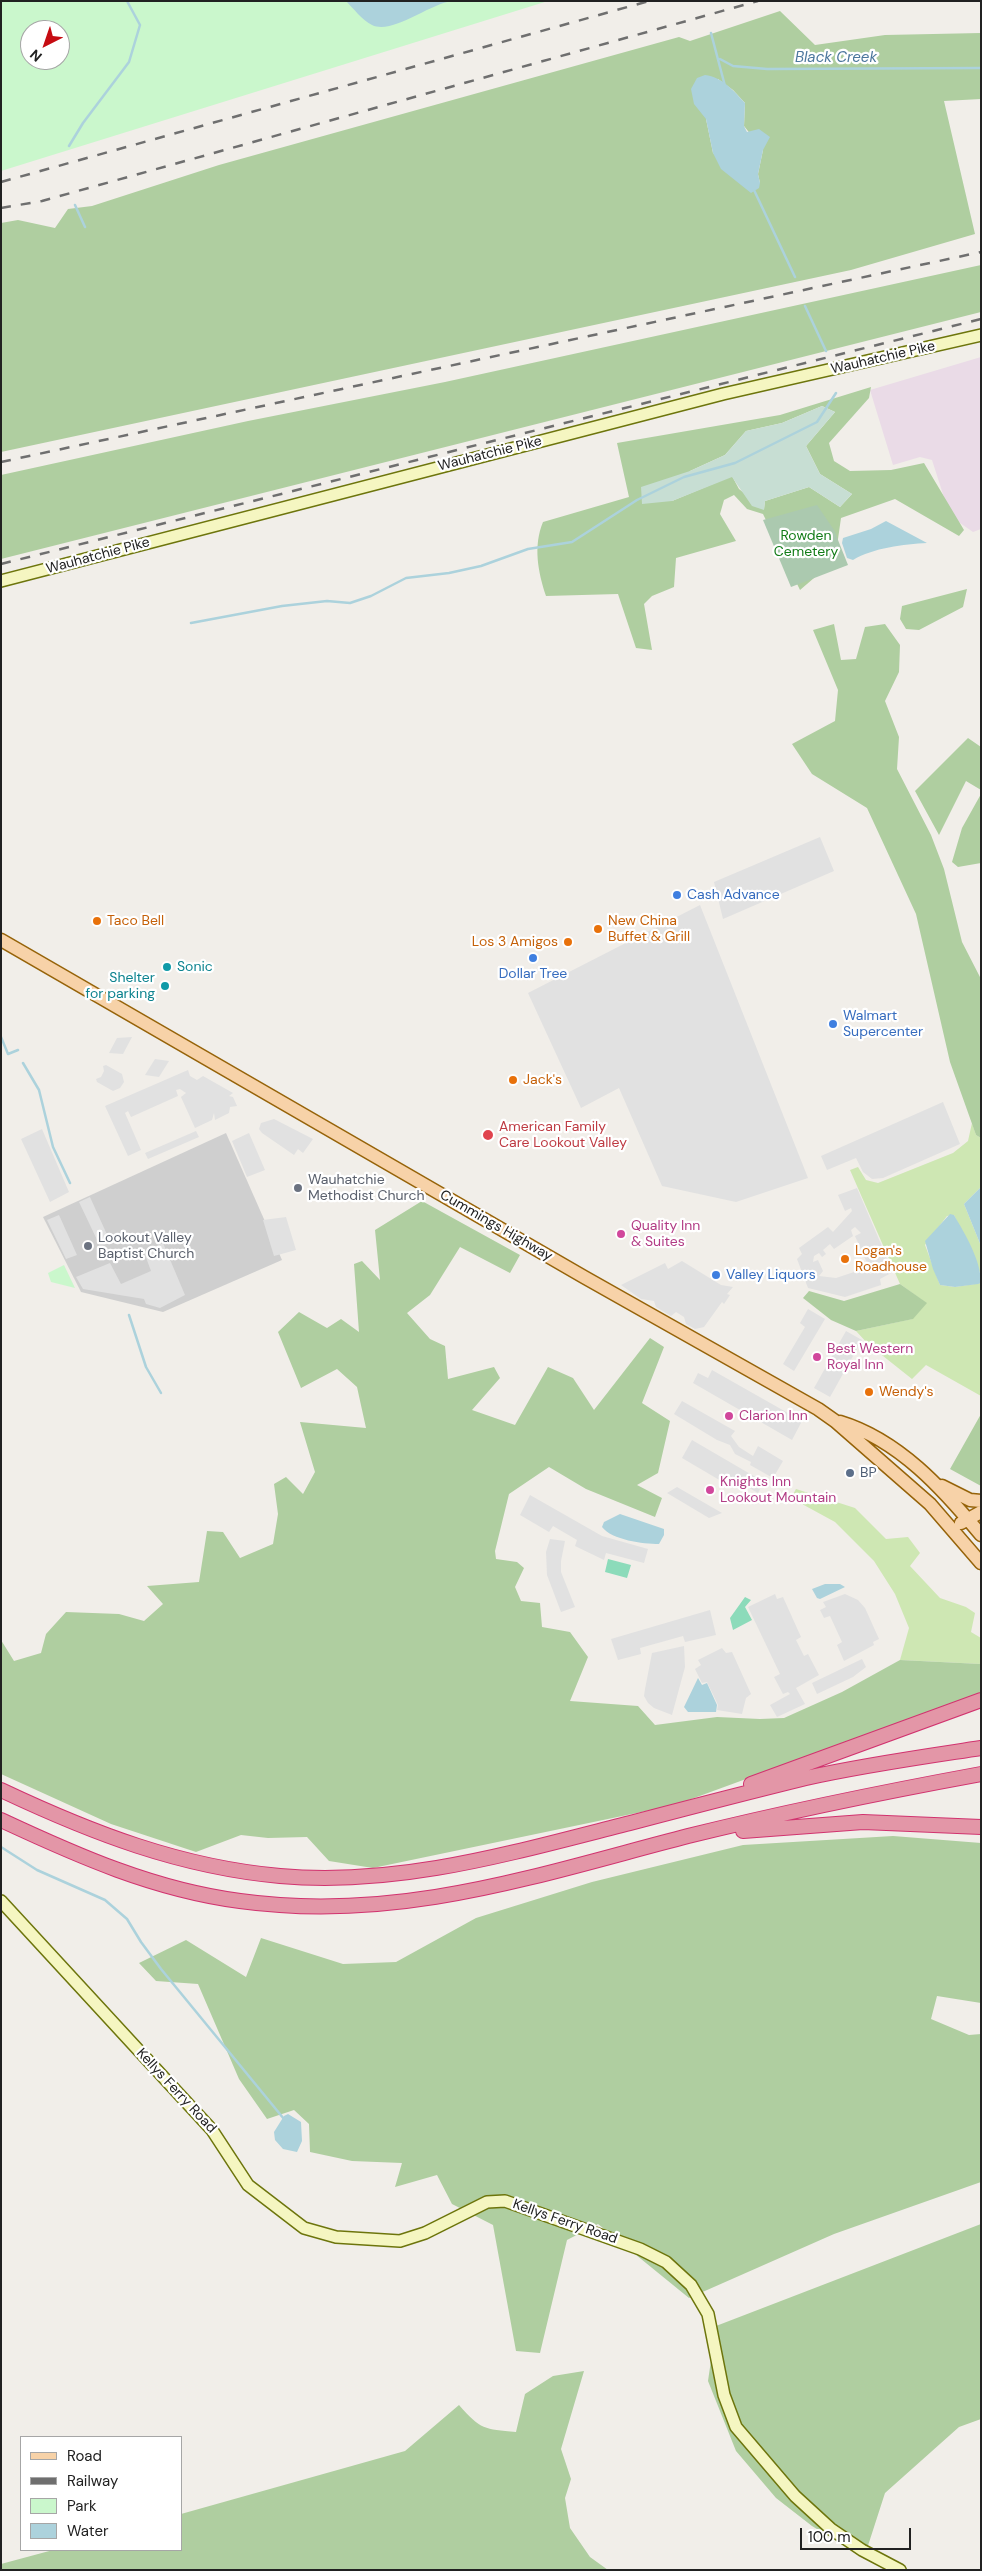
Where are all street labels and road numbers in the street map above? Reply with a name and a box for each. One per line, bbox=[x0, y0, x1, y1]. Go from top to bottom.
street label: Wauhatchie Pike bbox=[829, 338, 937, 378]
street label: Wauhatchie Pike bbox=[436, 433, 544, 475]
street label: Wauhatchie Pike bbox=[44, 534, 152, 578]
street label: Cummings Highway bbox=[437, 1187, 555, 1265]
street label: Kellys Ferry Road bbox=[132, 2045, 220, 2137]
street label: Kellys Ferry Road bbox=[510, 2196, 620, 2248]

